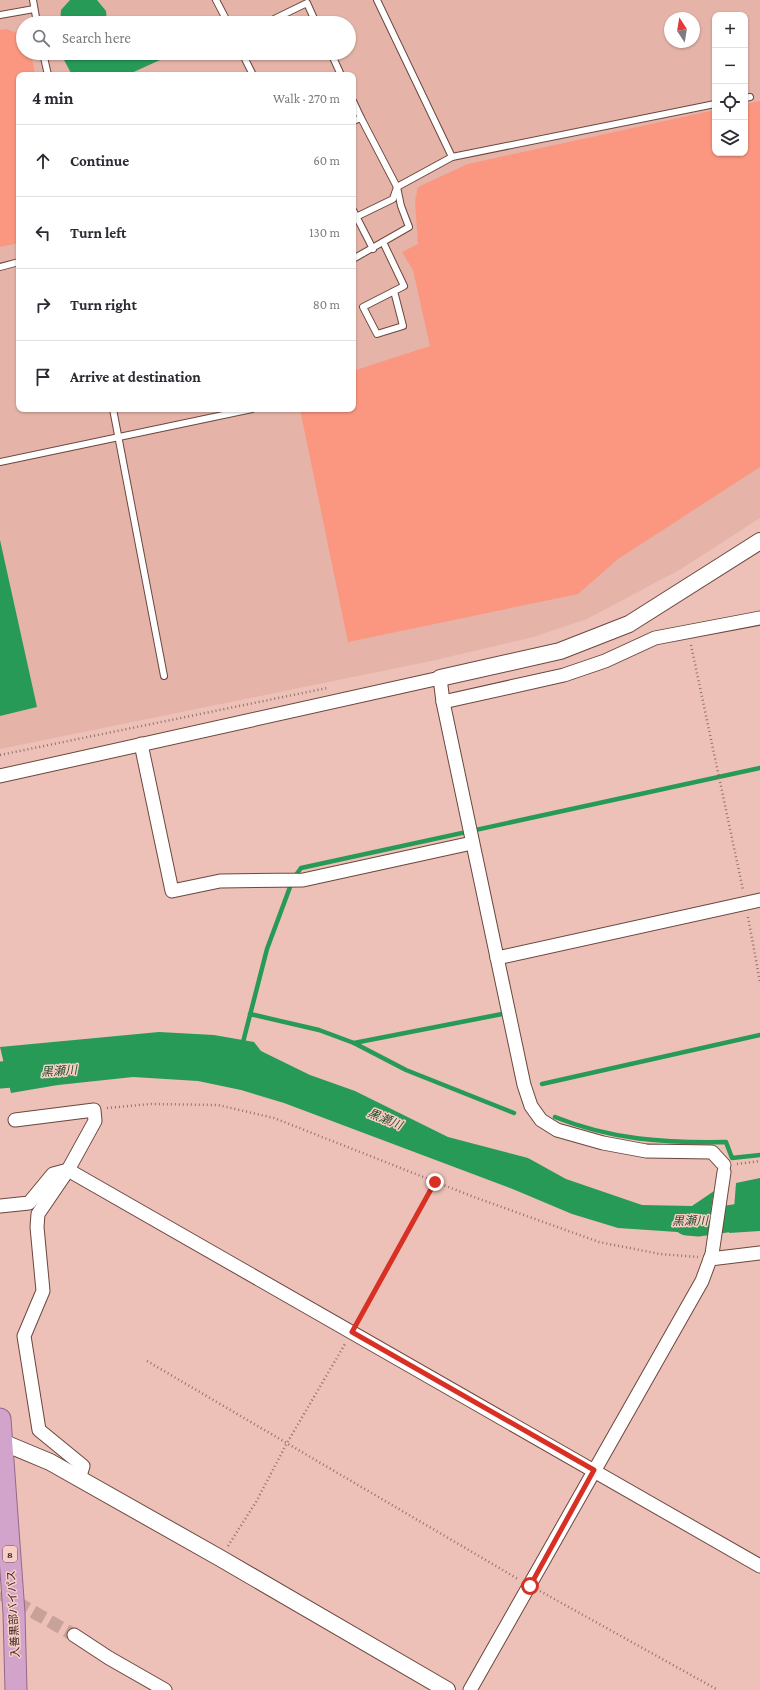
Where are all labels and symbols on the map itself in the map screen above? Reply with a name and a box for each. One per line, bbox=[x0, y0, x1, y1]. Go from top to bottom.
north arrow bbox=[664, 12, 700, 48]
water label: 黒瀬川 bbox=[41, 1063, 79, 1079]
water label: 黒瀬川 bbox=[366, 1106, 406, 1133]
route end bbox=[426, 1173, 444, 1191]
water label: 黒瀬川 bbox=[672, 1214, 710, 1228]
road number: 8 bbox=[3, 1546, 17, 1562]
street label: 入善黒部バイパス bbox=[5, 1570, 21, 1658]
route start bbox=[521, 1577, 539, 1595]

